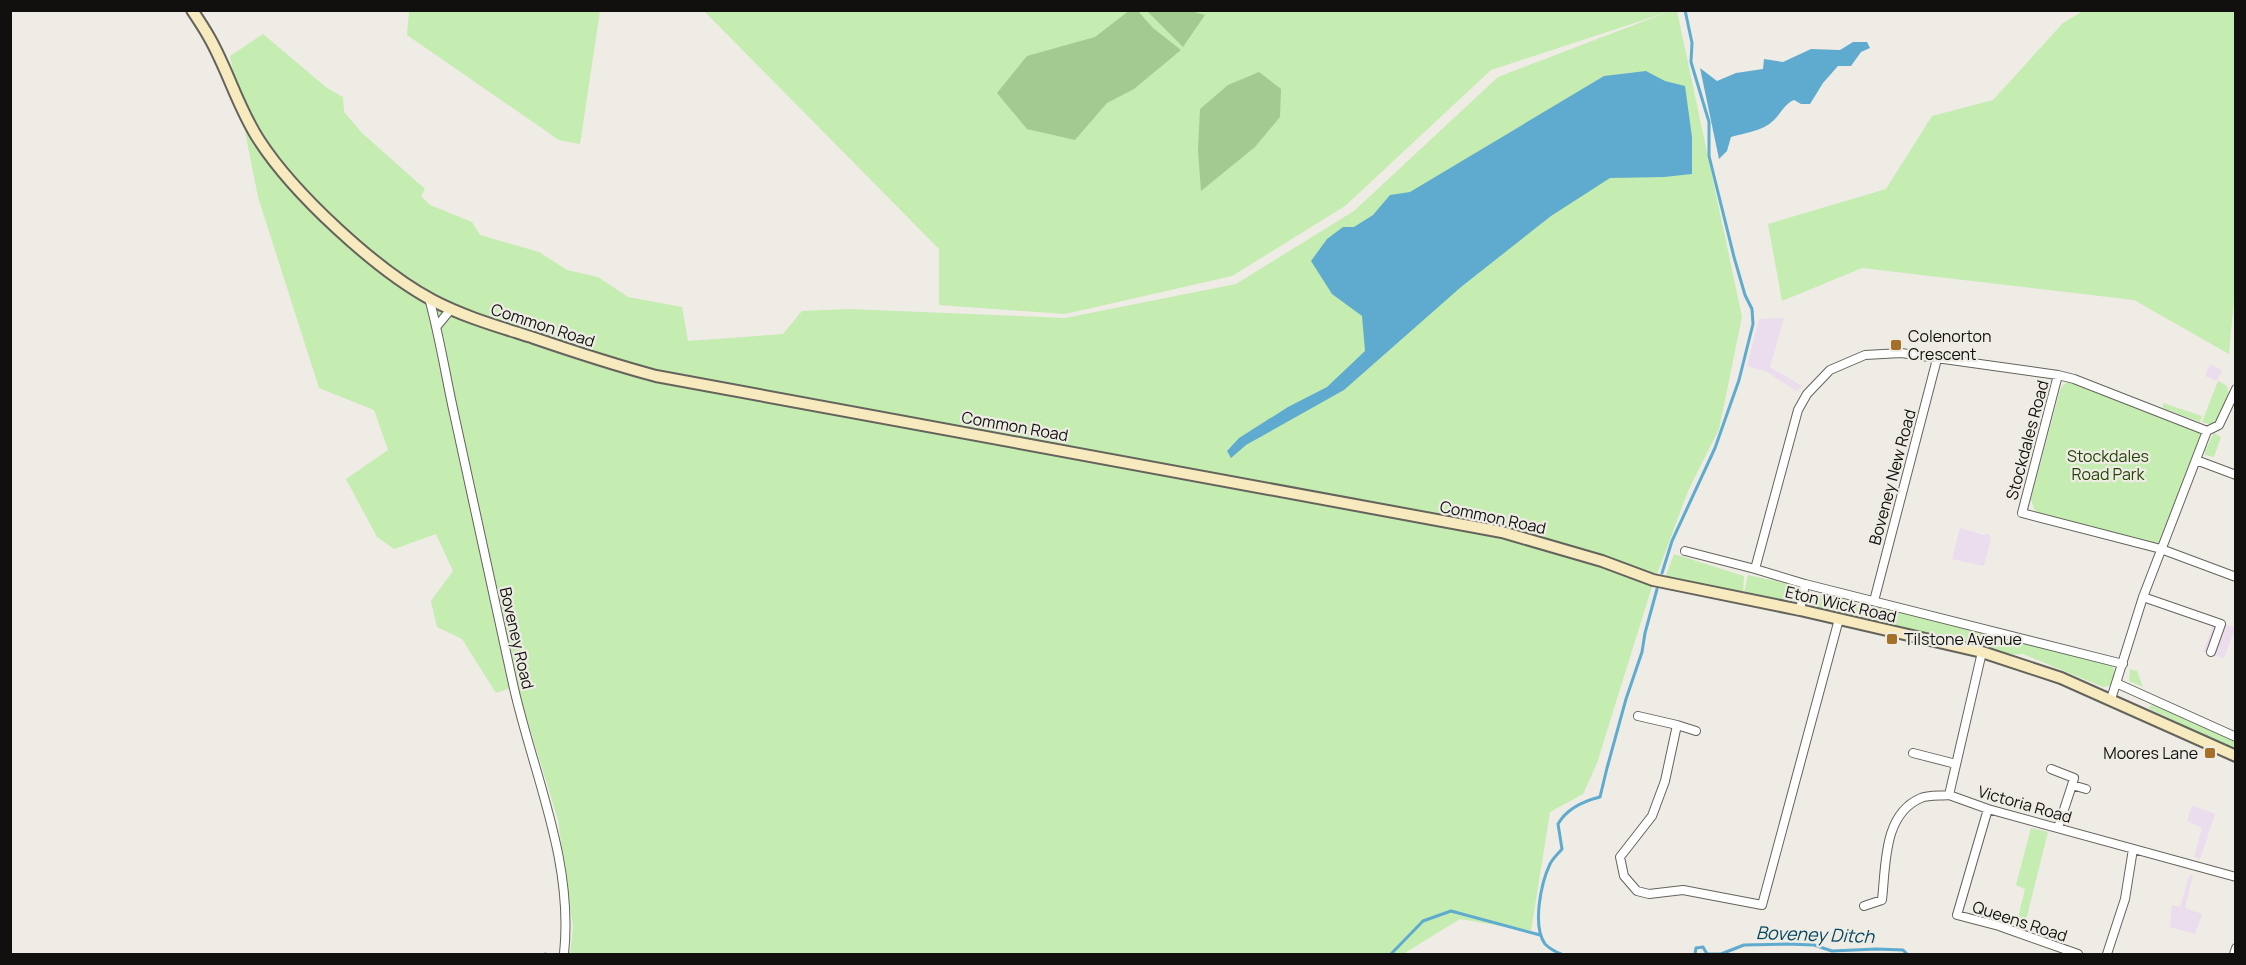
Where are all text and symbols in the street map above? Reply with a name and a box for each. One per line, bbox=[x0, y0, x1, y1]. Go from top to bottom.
street label: Common Road bbox=[488, 298, 598, 352]
place label: Colenorton Crescent bbox=[1908, 325, 1992, 365]
marker: Colenorton Crescent bbox=[1889, 338, 1903, 352]
street label: Stockdales Road bbox=[2000, 378, 2054, 502]
street label: Common Road bbox=[960, 406, 1070, 446]
street label: Boveney New Road bbox=[1863, 407, 1921, 547]
park label: Stockdales Road Park bbox=[2067, 445, 2149, 485]
street label: Common Road bbox=[1438, 495, 1548, 539]
street label: Eton Wick Road bbox=[1783, 580, 1899, 628]
street label: Boveney Road bbox=[495, 585, 539, 691]
place label: Tilstone Avenue bbox=[1904, 628, 2022, 650]
marker: Tilstone Avenue bbox=[1885, 632, 1899, 646]
place label: Moores Lane bbox=[2103, 742, 2198, 764]
marker: Moores Lane bbox=[2203, 746, 2217, 760]
street label: Victoria Road bbox=[1975, 780, 2075, 828]
street label: Queens Road bbox=[1970, 895, 2070, 947]
water label: Boveney Ditch bbox=[1756, 920, 1876, 948]

